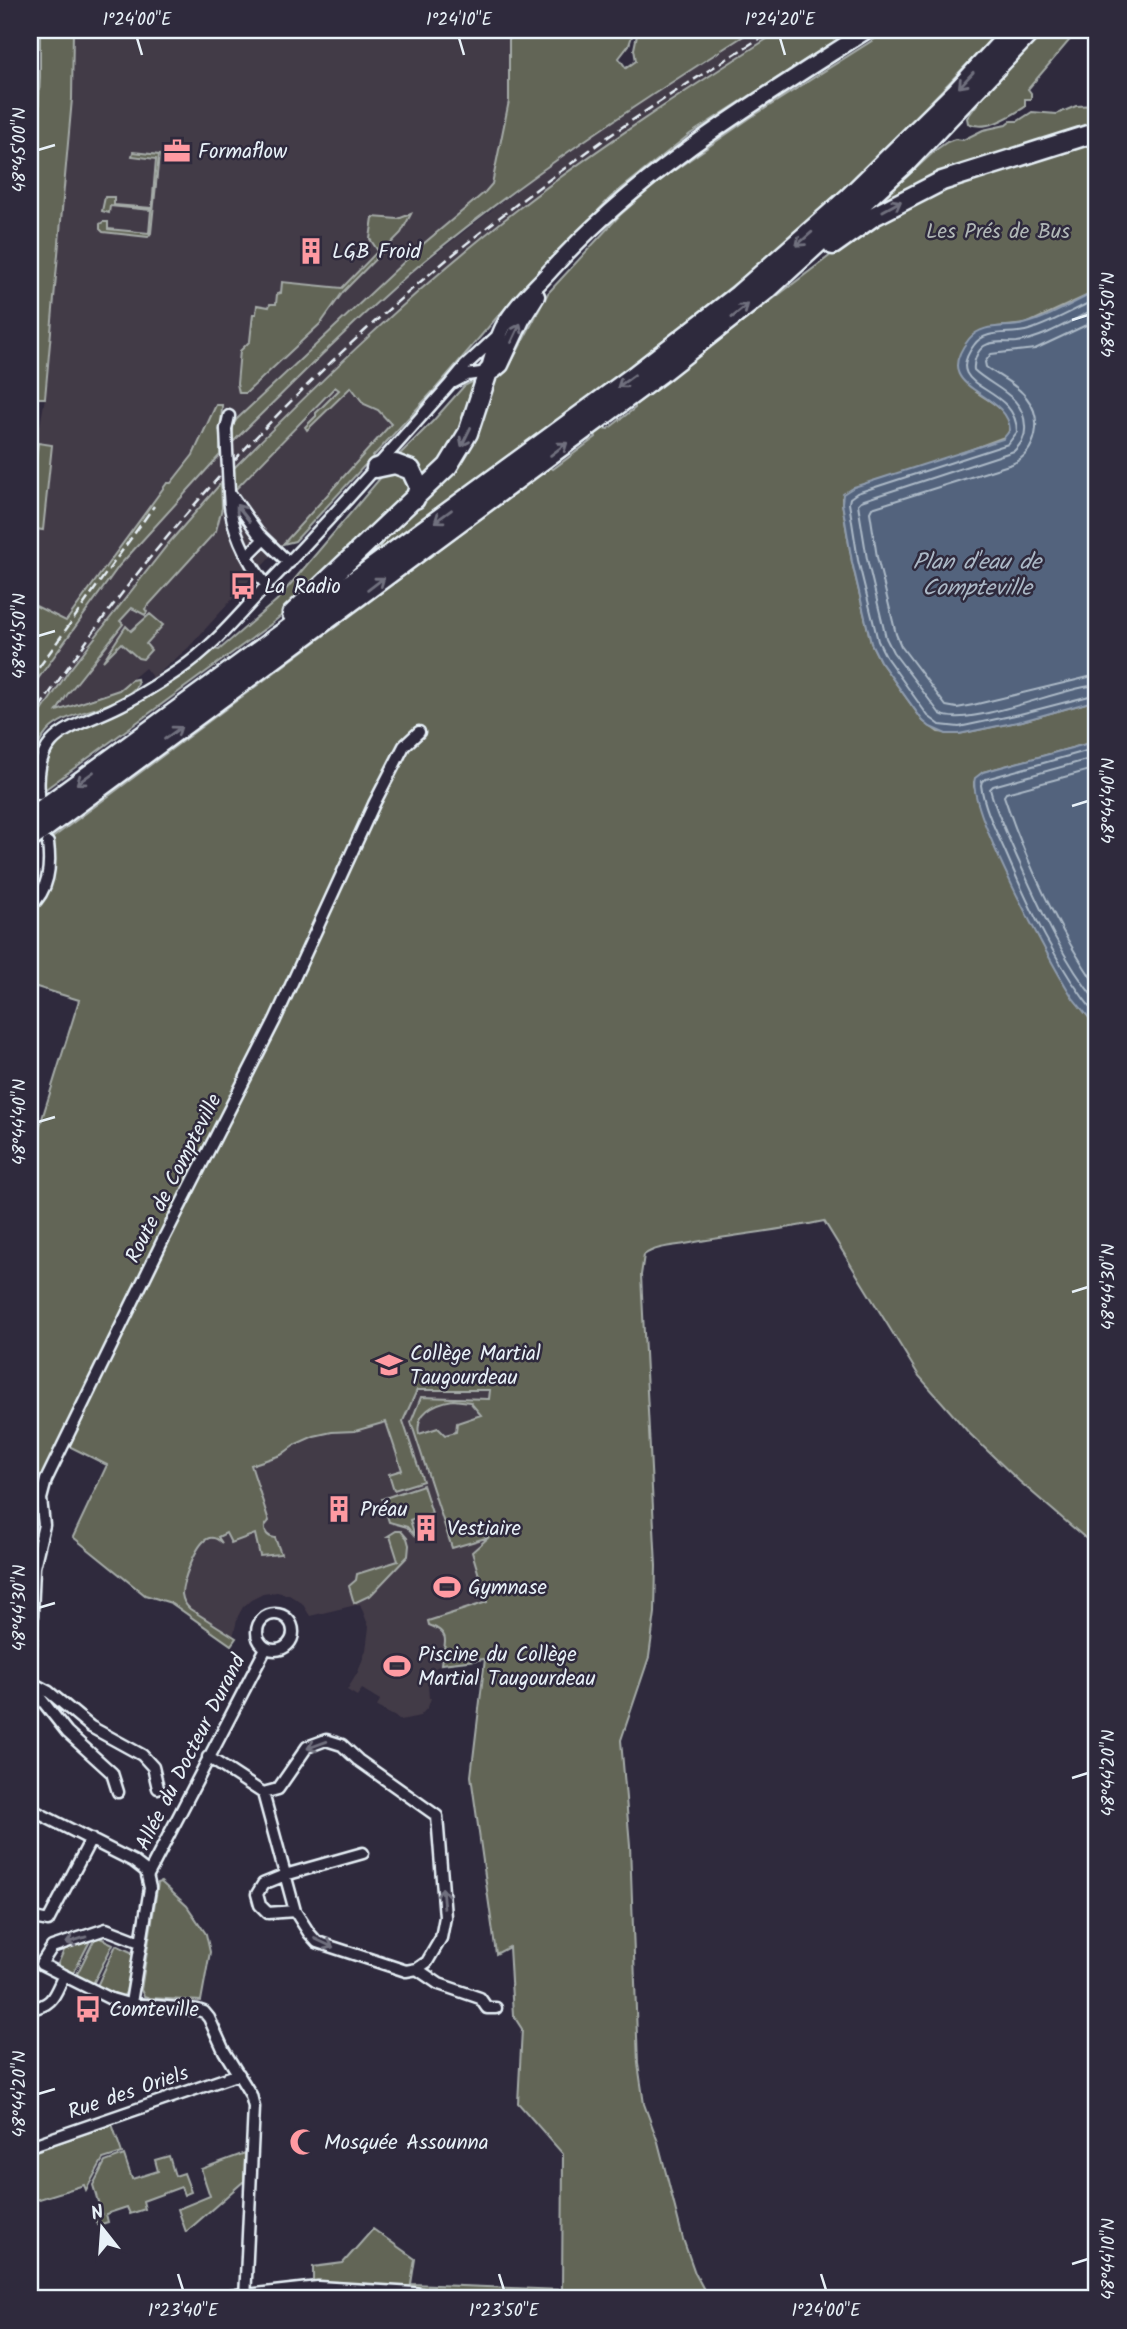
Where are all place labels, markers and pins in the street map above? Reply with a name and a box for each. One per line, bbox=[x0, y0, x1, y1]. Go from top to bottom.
office icon: Formaflow bbox=[162, 136, 192, 166]
place label: Formaflow bbox=[198, 136, 288, 169]
building icon: LGB Froid bbox=[296, 236, 326, 266]
place label: LGB Froid bbox=[332, 236, 422, 269]
bus stop icon: La Radio bbox=[228, 571, 258, 601]
place label: La Radio bbox=[264, 571, 341, 604]
place label: Collège Martial Taugourdeau bbox=[410, 1338, 541, 1395]
school or university icon: Collège Martial Taugourdeau bbox=[374, 1350, 404, 1380]
building icon: Préau bbox=[324, 1494, 354, 1524]
place label: Préau bbox=[360, 1494, 408, 1527]
building icon: Vestiaire bbox=[411, 1513, 441, 1543]
place label: Vestiaire bbox=[447, 1513, 521, 1546]
sports icon: Gymnase bbox=[432, 1572, 462, 1602]
place label: Gymnase bbox=[468, 1572, 547, 1605]
place label: Piscine du Collège Martial Taugourdeau bbox=[418, 1639, 596, 1696]
sports icon: Piscine du Collège Martial Taugourdeau bbox=[382, 1651, 412, 1681]
bus stop icon: Comteville bbox=[73, 1994, 103, 2024]
place label: Comteville bbox=[109, 1994, 200, 2027]
mosque icon: Mosquée Assounna bbox=[288, 2127, 318, 2157]
place label: Mosquée Assounna bbox=[324, 2127, 489, 2160]

